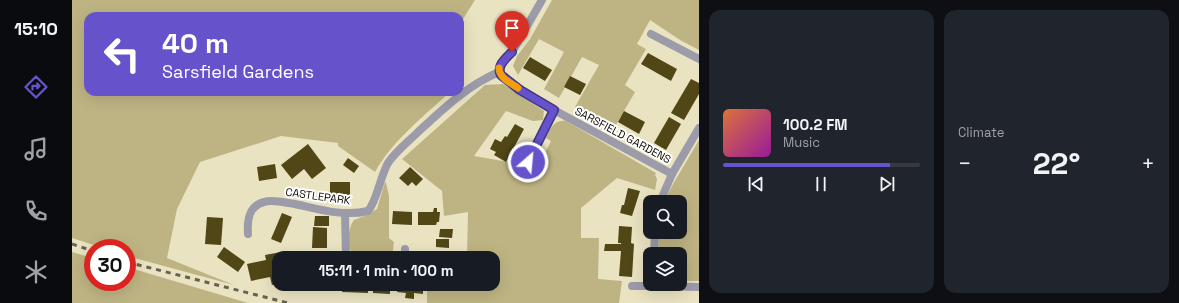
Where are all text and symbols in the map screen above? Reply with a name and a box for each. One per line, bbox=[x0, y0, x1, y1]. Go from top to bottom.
pin bbox=[495, 11, 529, 52]
text: 15:10 bbox=[14, 17, 58, 40]
icon: arrive bbox=[501, 17, 523, 39]
text: 40 m bbox=[162, 25, 229, 61]
icon: left bbox=[96, 28, 148, 80]
text: Sarsfield Gardens bbox=[162, 60, 314, 83]
icon: directions bbox=[22, 73, 50, 101]
street label: SARSFIELD GARDENS bbox=[573, 104, 674, 166]
text: 100.2 FM bbox=[783, 115, 847, 134]
text: Climate bbox=[958, 124, 1004, 141]
text: Music bbox=[783, 134, 820, 151]
icon: music bbox=[22, 135, 50, 163]
position arrow bbox=[507, 141, 549, 183]
text: 22° bbox=[1033, 144, 1080, 183]
text: − bbox=[958, 149, 972, 177]
text: + bbox=[1141, 149, 1155, 177]
icon: previous bbox=[745, 173, 767, 195]
icon: pause bbox=[810, 173, 832, 195]
icon: next bbox=[876, 173, 898, 195]
street label: CASTLEPARK bbox=[285, 185, 352, 208]
map controls bbox=[643, 195, 687, 291]
button: search bbox=[643, 195, 687, 239]
icon: phone bbox=[22, 197, 50, 225]
speed limit sign: 30 bbox=[84, 239, 136, 291]
button: layers bbox=[643, 247, 687, 291]
icon: climate bbox=[22, 258, 50, 286]
text: 15:11 · 1 min · 100 m bbox=[318, 261, 454, 280]

